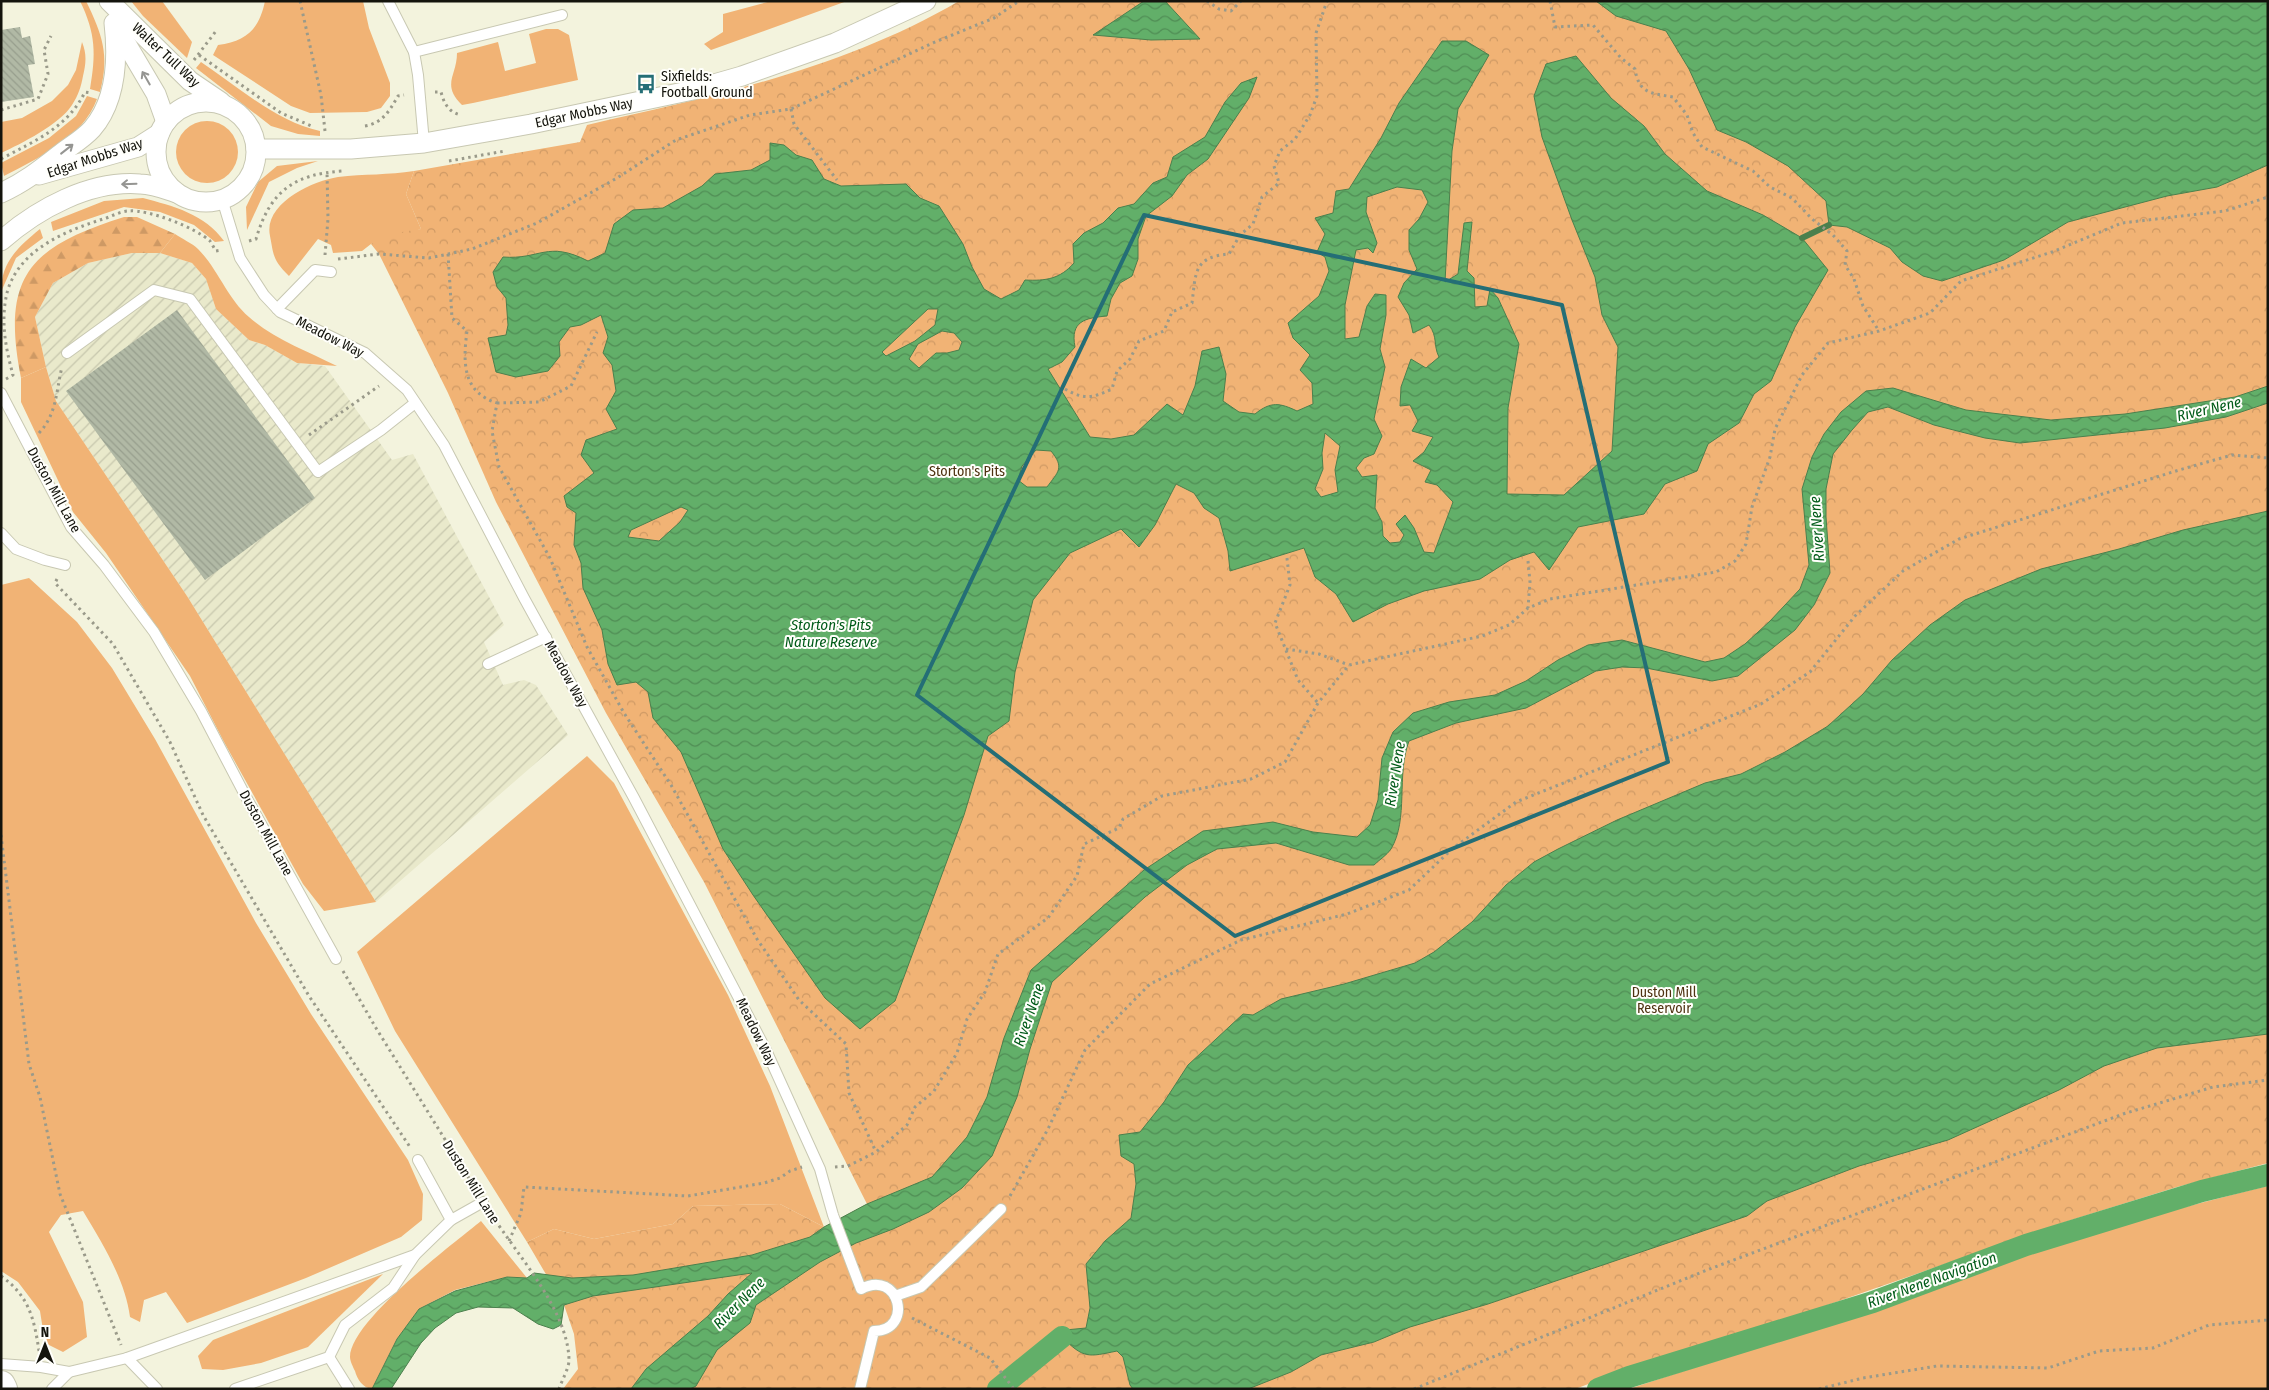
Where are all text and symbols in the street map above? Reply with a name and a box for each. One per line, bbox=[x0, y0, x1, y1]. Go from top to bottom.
street label: Walter Tull Way bbox=[128, 19, 204, 91]
place label: Sixfields: Football Ground bbox=[661, 68, 753, 101]
one-way arrow bbox=[140, 71, 150, 85]
bus stop icon: Sixfields: Football Ground bbox=[635, 73, 657, 95]
street label: Edgar Mobbs Way bbox=[534, 94, 635, 132]
street label: Edgar Mobbs Way bbox=[45, 134, 146, 181]
one-way arrow bbox=[60, 143, 73, 154]
one-way arrow bbox=[121, 179, 138, 189]
street label: Meadow Way bbox=[293, 313, 367, 362]
water label: River Nene bbox=[2175, 393, 2243, 425]
street label: Duston Mill Lane bbox=[23, 444, 85, 536]
park label: Storton's Pits bbox=[929, 463, 1005, 480]
water label: River Nene bbox=[1806, 496, 1828, 562]
water label: Storton's Pits Nature Reserve bbox=[785, 616, 877, 651]
street label: Meadow Way bbox=[541, 638, 592, 711]
water label: River Nene bbox=[1381, 740, 1409, 808]
street label: Duston Mill Lane bbox=[235, 787, 297, 879]
water label: River Nene bbox=[1010, 981, 1048, 1049]
park label: Duston Mill Reservoir bbox=[1632, 984, 1697, 1017]
street label: Meadow Way bbox=[732, 995, 780, 1070]
street label: Duston Mill Lane bbox=[439, 1137, 503, 1227]
water label: River Nene Navigation bbox=[1865, 1248, 1999, 1312]
water label: River Nene bbox=[710, 1274, 768, 1332]
north arrow bbox=[20, 1320, 70, 1370]
text: N bbox=[41, 1324, 49, 1341]

